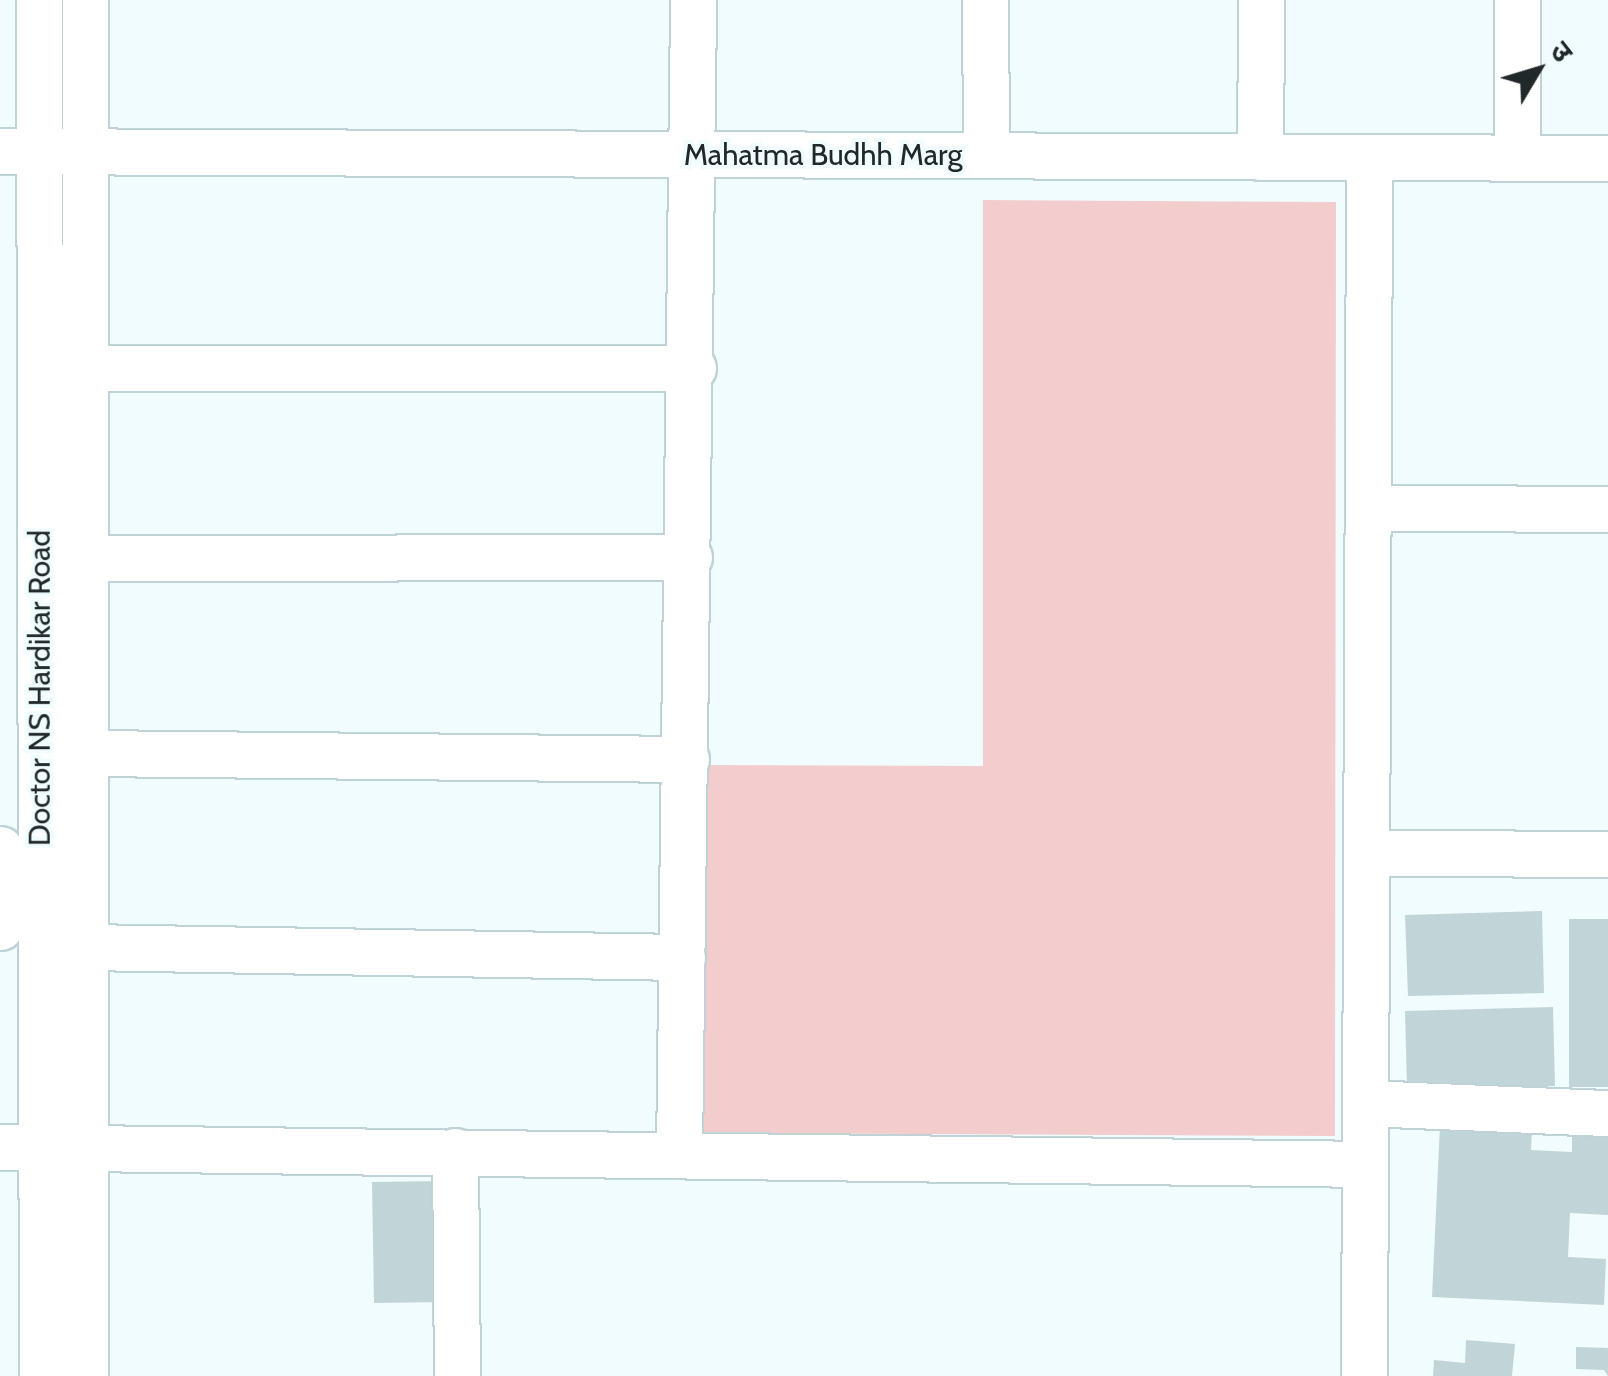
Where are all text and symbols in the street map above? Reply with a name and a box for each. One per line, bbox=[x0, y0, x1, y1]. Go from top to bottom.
north arrow bbox=[1488, 20, 1588, 120]
text: उ bbox=[1543, 35, 1580, 68]
street label: Mahatma Budhh Marg bbox=[684, 137, 962, 173]
street label: Doctor NS Hardikar Road bbox=[22, 530, 58, 846]

